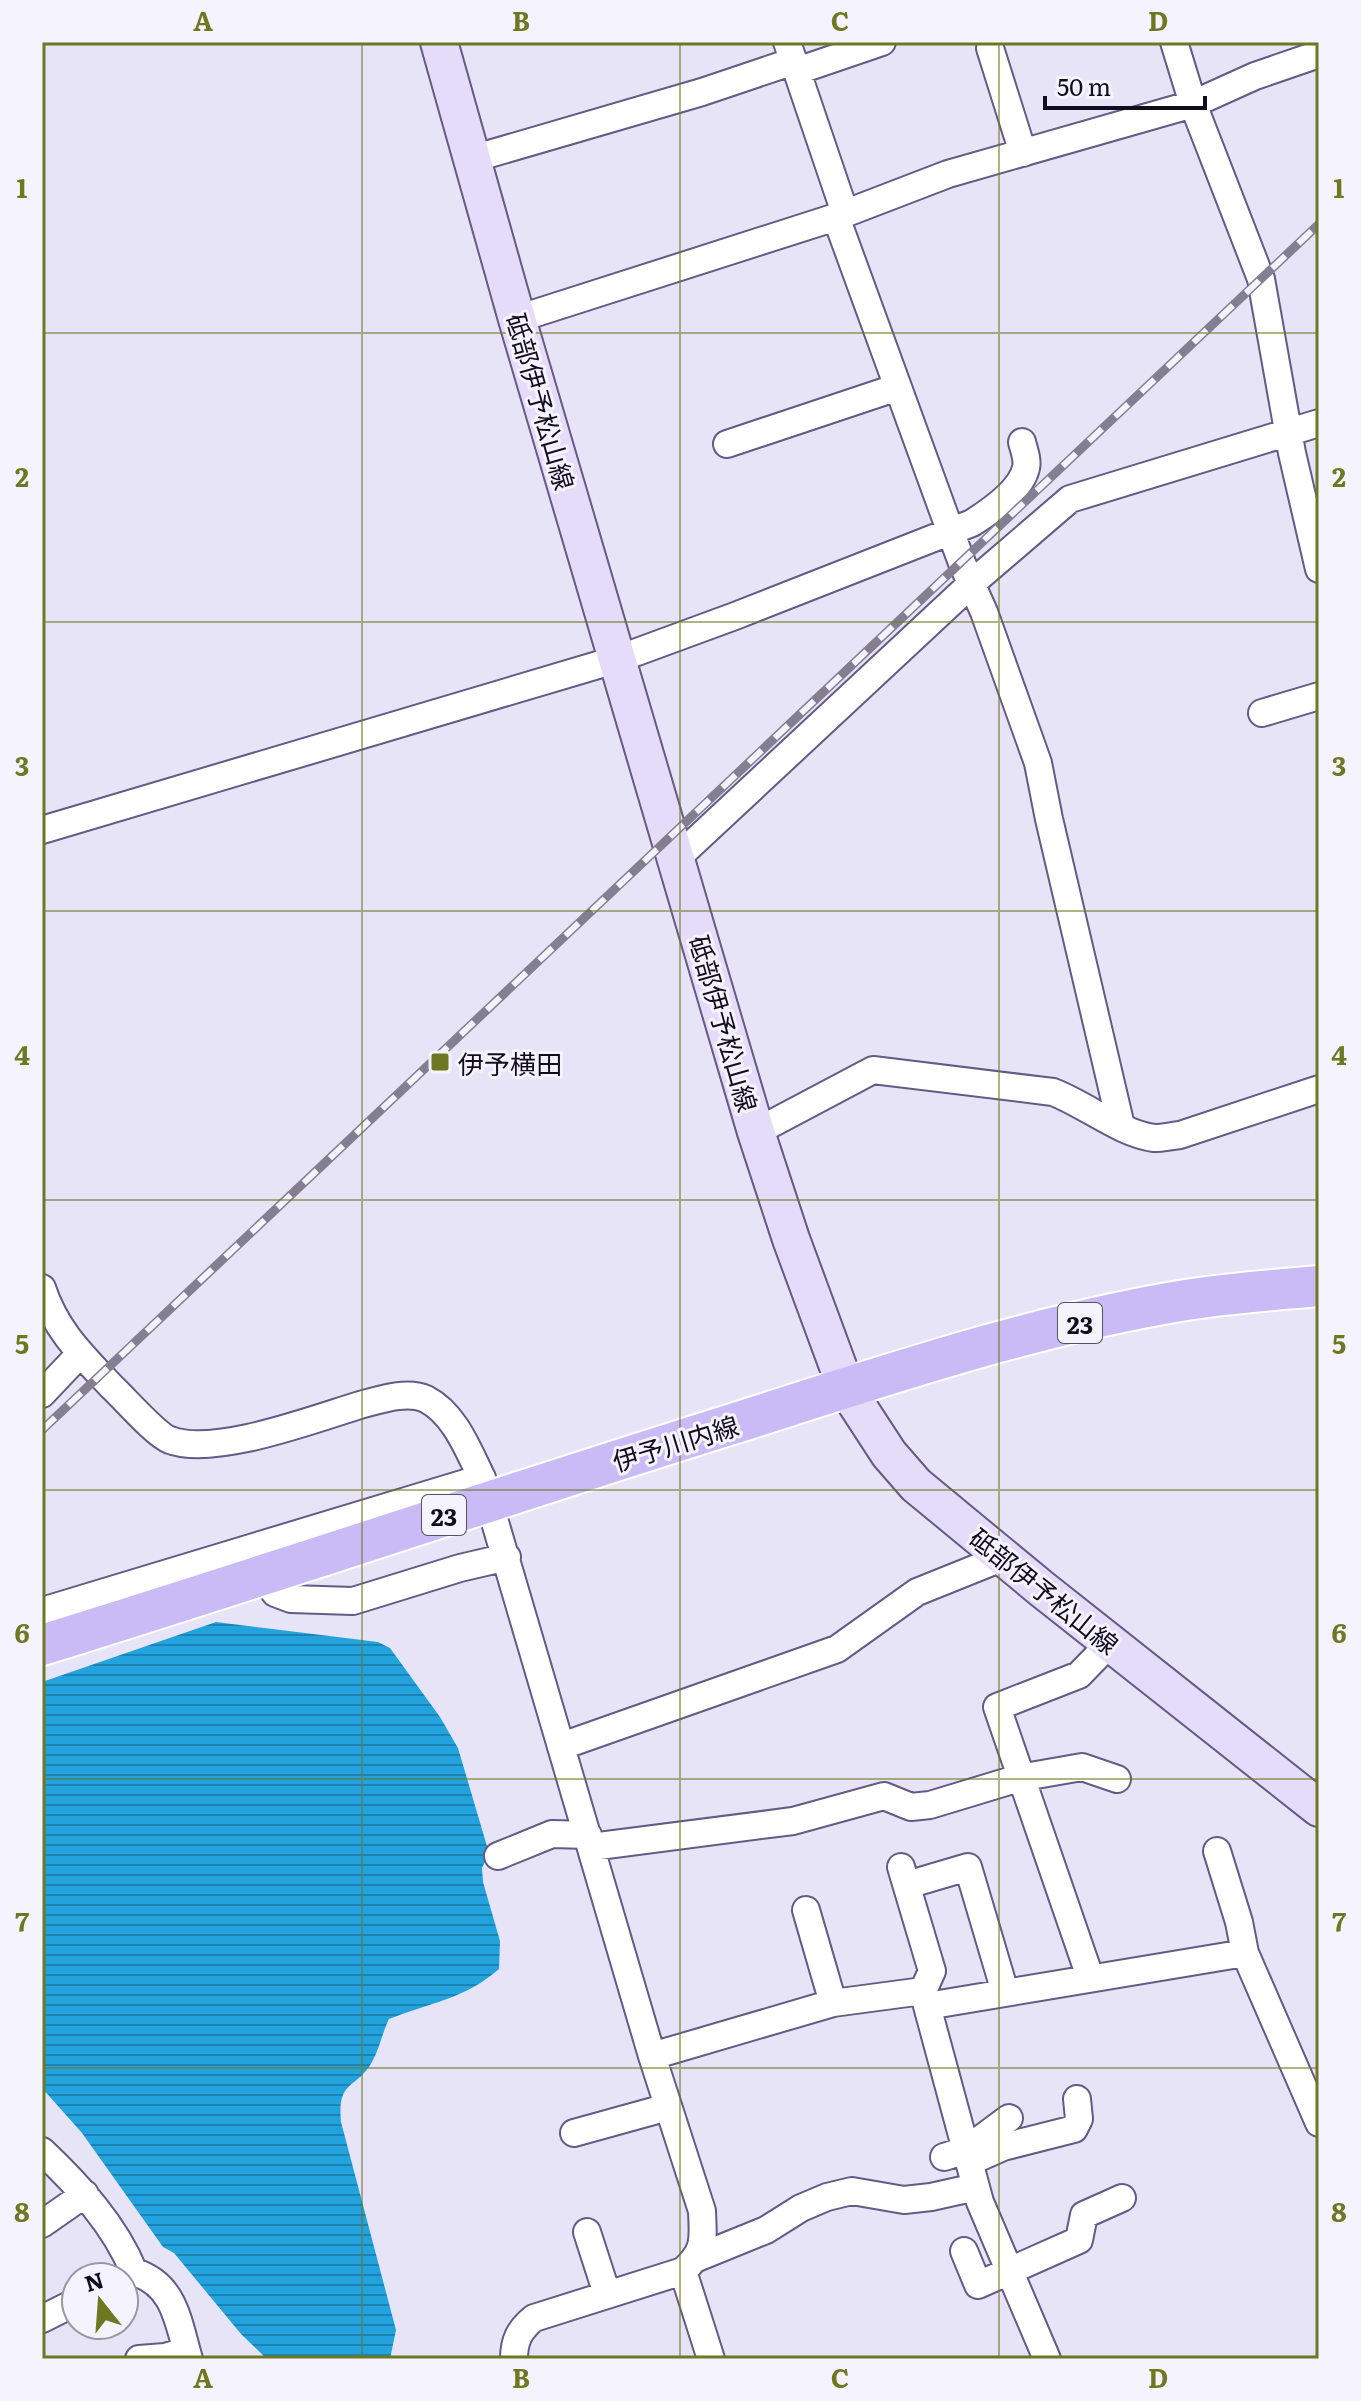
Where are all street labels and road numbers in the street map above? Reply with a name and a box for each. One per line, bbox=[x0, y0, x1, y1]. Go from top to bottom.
street label: 砥部伊予松山線 bbox=[498, 308, 586, 494]
street label: 砥部伊予松山線 bbox=[681, 930, 769, 1116]
road number: 23 bbox=[1058, 1303, 1102, 1343]
street label: 伊予川内線 bbox=[607, 1404, 743, 1480]
road number: 23 bbox=[422, 1495, 466, 1535]
street label: 砥部伊予松山線 bbox=[962, 1518, 1128, 1662]

